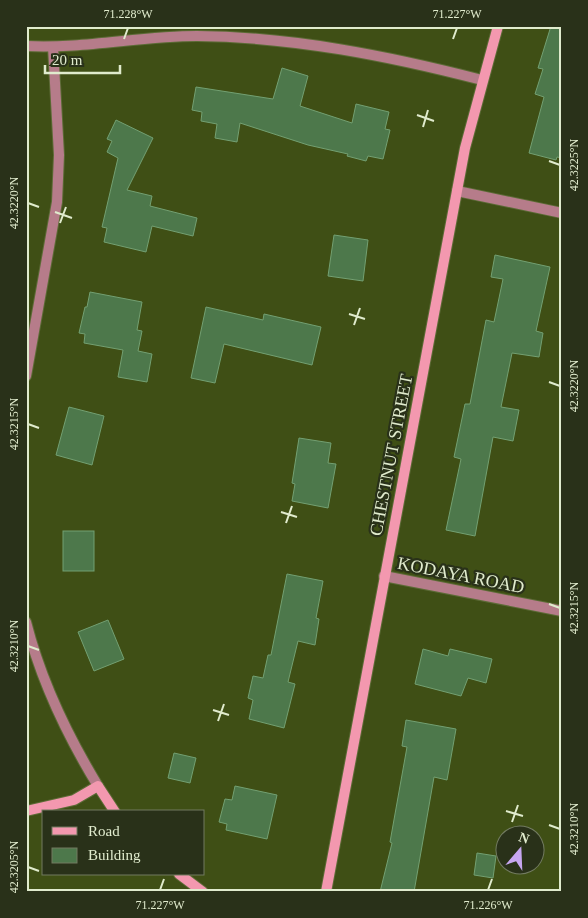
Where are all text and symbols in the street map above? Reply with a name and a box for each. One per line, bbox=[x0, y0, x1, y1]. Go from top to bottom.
text: 71.228°W bbox=[103, 7, 153, 21]
text: 71.227°W bbox=[432, 7, 482, 21]
scale bar bbox=[45, 42, 120, 74]
text: 20 m bbox=[52, 52, 83, 68]
text: 42.3225°N bbox=[567, 138, 581, 191]
text: 42.3220°N bbox=[7, 176, 21, 229]
text: 42.3220°N bbox=[567, 359, 581, 412]
street label: CHESTNUT STREET bbox=[366, 373, 416, 537]
text: 42.3215°N bbox=[7, 397, 21, 450]
street label: KODAYA ROAD bbox=[396, 553, 526, 597]
text: 42.3215°N bbox=[567, 581, 581, 634]
text: 42.3210°N bbox=[7, 619, 21, 672]
text: 42.3210°N bbox=[567, 802, 581, 855]
legend bbox=[42, 810, 205, 876]
text: Road bbox=[88, 823, 120, 839]
north arrow bbox=[496, 826, 546, 876]
text: N bbox=[517, 829, 531, 847]
text: 42.3205°N bbox=[7, 840, 21, 893]
text: Building bbox=[88, 847, 141, 863]
text: 71.227°W bbox=[135, 898, 185, 912]
text: 71.226°W bbox=[463, 898, 513, 912]

